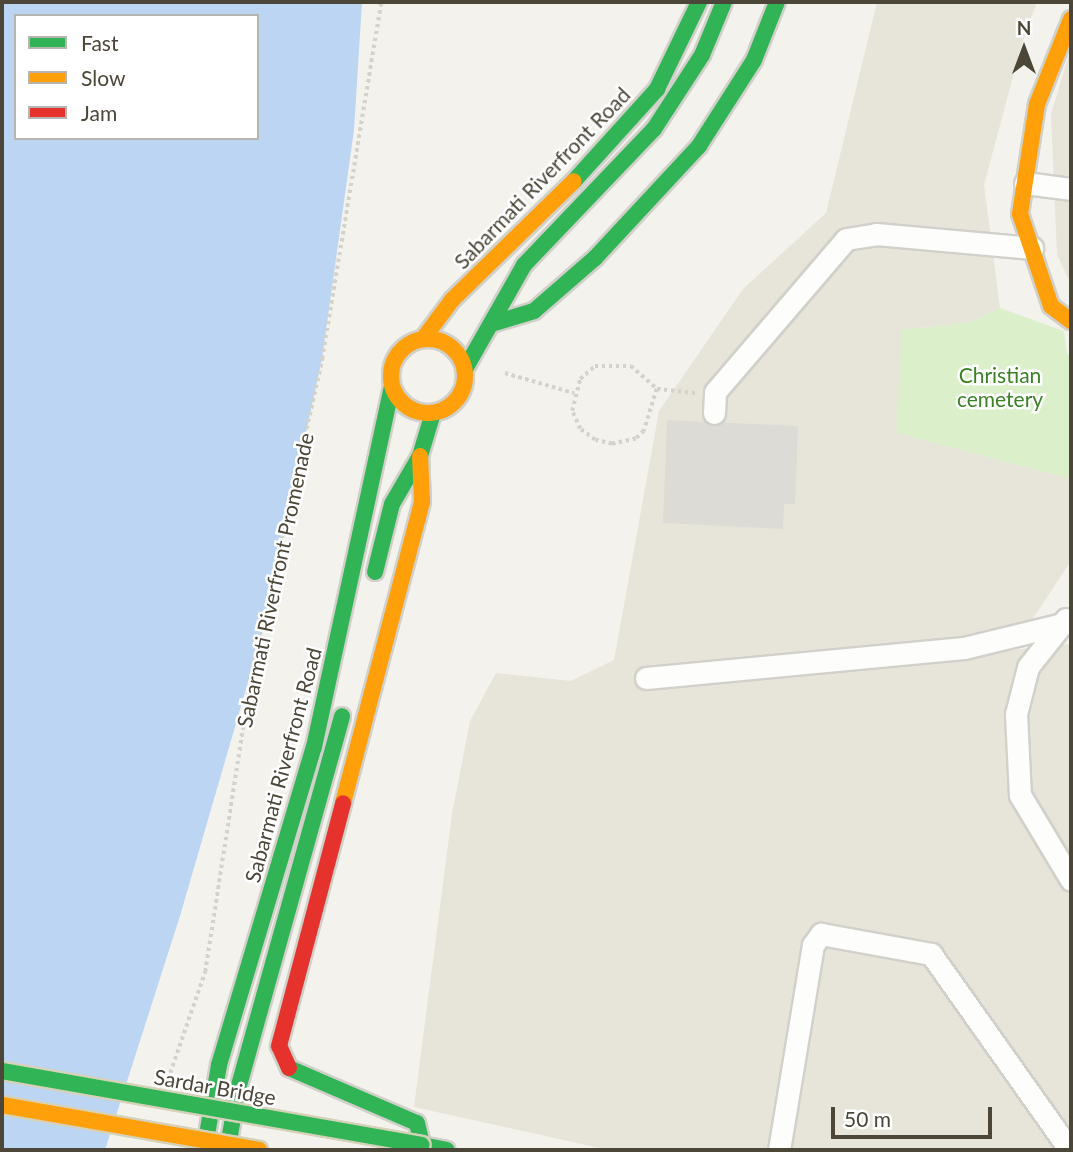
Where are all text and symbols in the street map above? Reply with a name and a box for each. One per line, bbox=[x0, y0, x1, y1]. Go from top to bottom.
legend bbox=[14, 14, 259, 140]
north arrow bbox=[989, 14, 1059, 84]
text: N bbox=[1017, 16, 1031, 39]
text: Fast bbox=[81, 30, 118, 55]
text: Slow bbox=[81, 65, 125, 90]
street label: Sabarmati Riverfront Road bbox=[449, 82, 635, 274]
text: Jam bbox=[81, 100, 117, 125]
park label: Christian cemetery bbox=[957, 362, 1043, 412]
street label: Sabarmati Riverfront Promenade bbox=[231, 430, 319, 730]
street label: Sabarmati Riverfront Road bbox=[239, 645, 327, 885]
street label: Sardar Bridge bbox=[152, 1064, 278, 1110]
scale bar bbox=[835, 1092, 996, 1136]
text: 50 m bbox=[844, 1106, 891, 1131]

